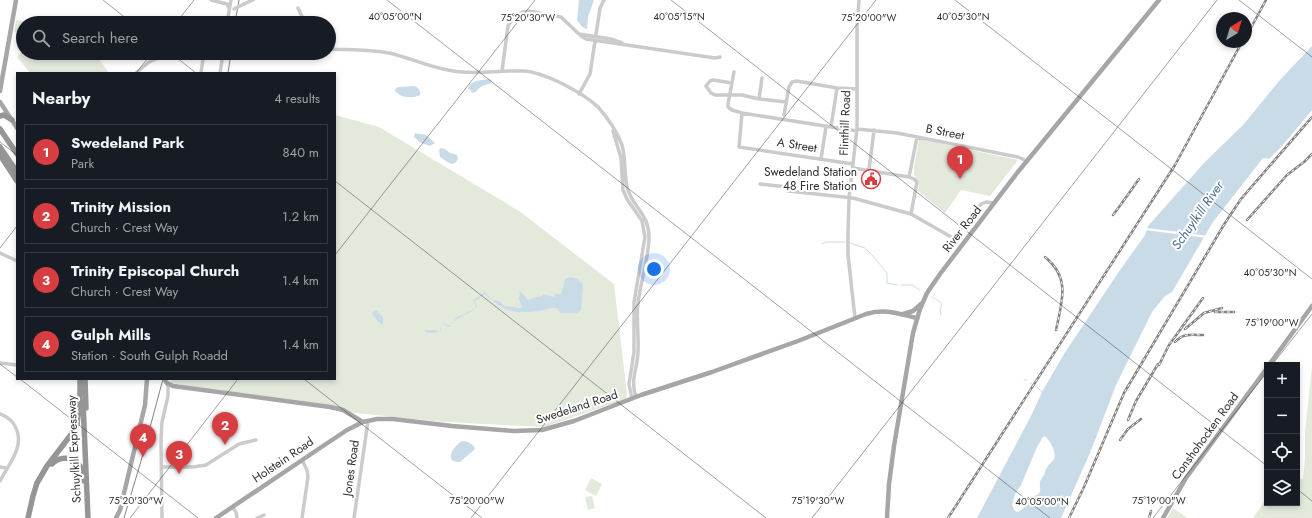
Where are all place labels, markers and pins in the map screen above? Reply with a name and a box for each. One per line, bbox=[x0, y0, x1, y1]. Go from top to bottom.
pin: 1 bbox=[947, 146, 973, 179]
place label: Swedeland Station 48 Fire Station bbox=[764, 163, 857, 195]
public building icon: Swedeland Station 48 Fire Station bbox=[860, 168, 882, 190]
pin: 2 bbox=[212, 412, 238, 445]
pin: 4 bbox=[130, 424, 156, 457]
pin: 3 bbox=[166, 441, 192, 474]

